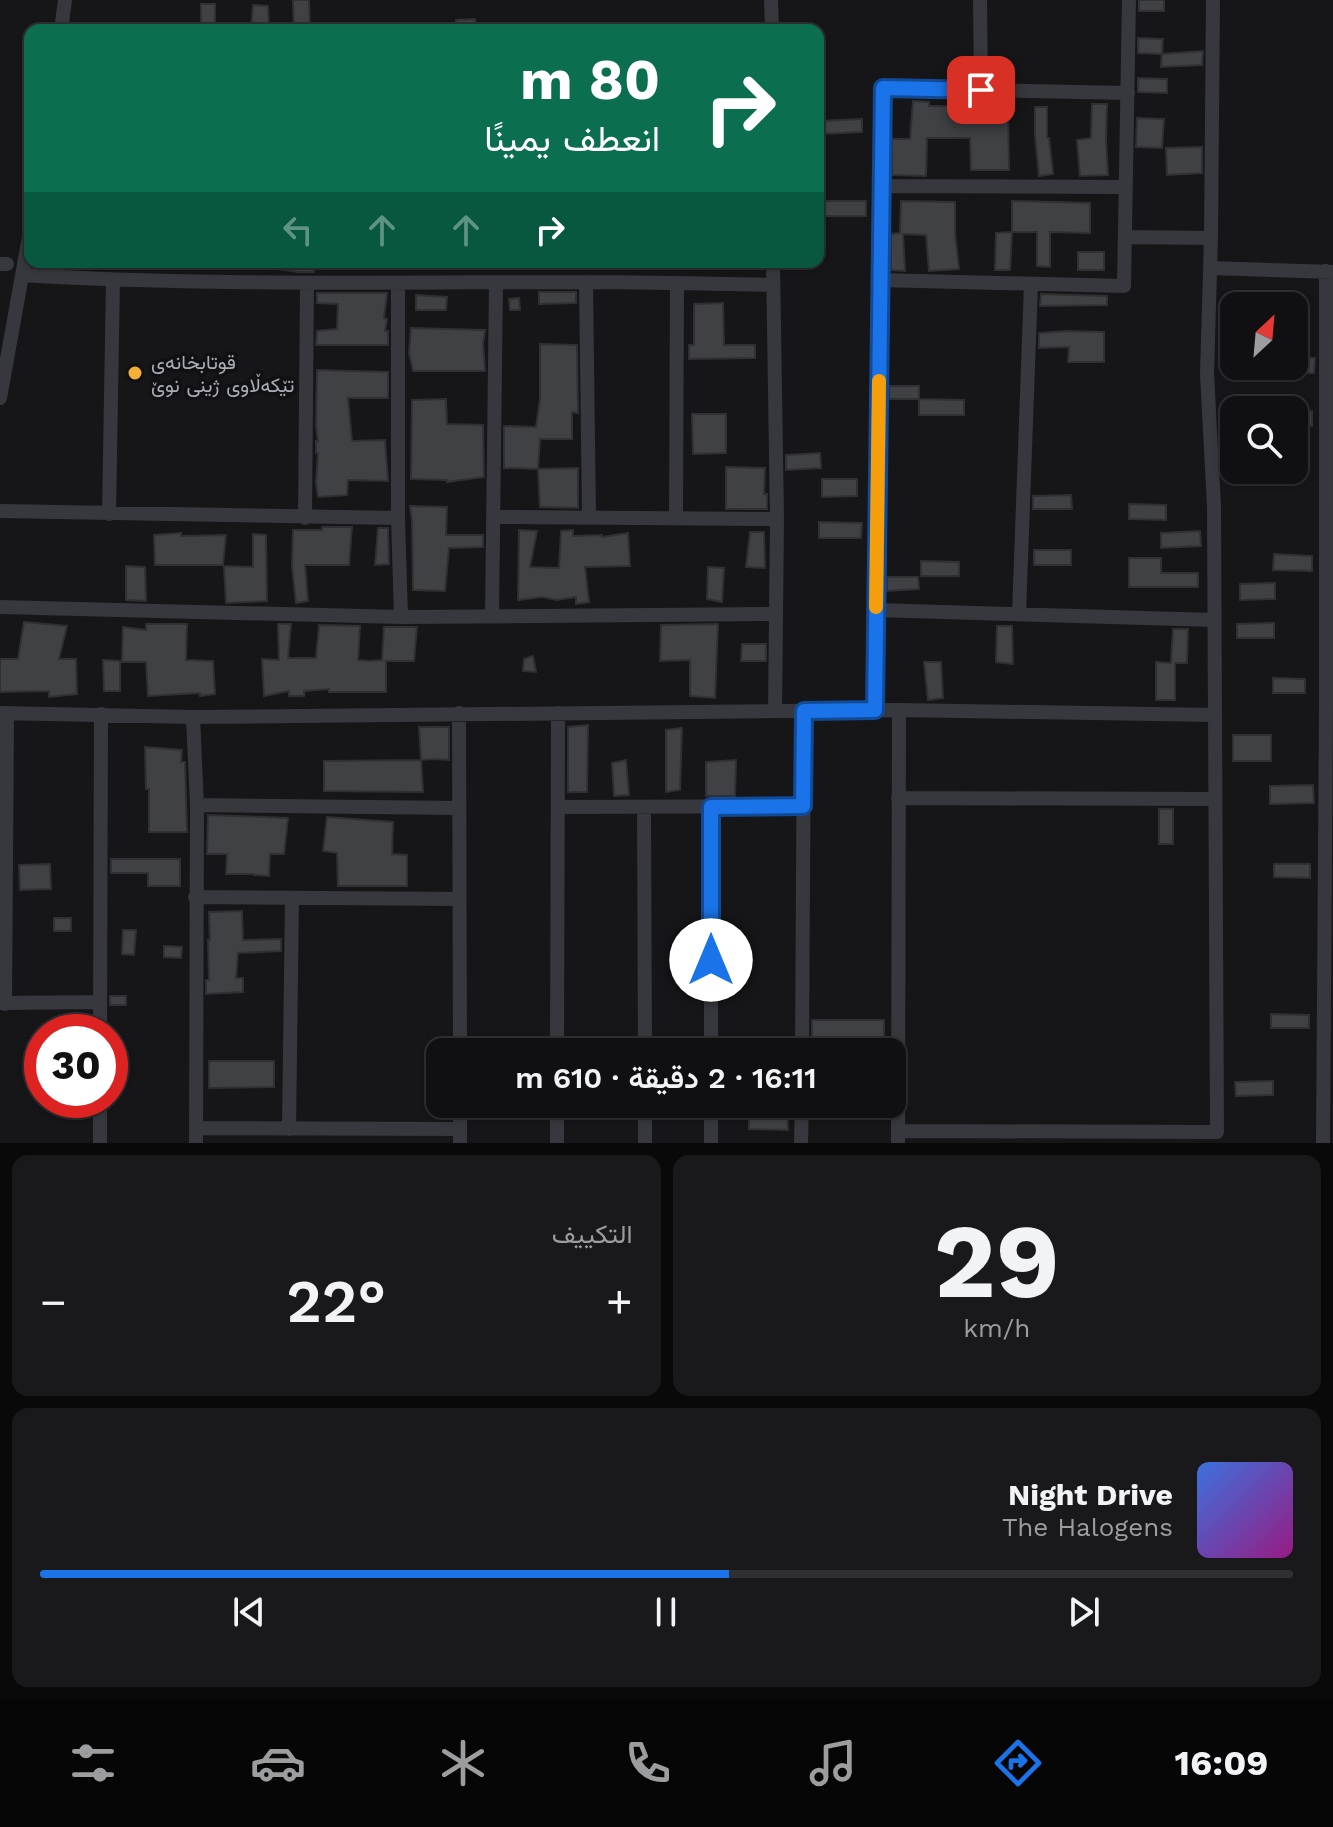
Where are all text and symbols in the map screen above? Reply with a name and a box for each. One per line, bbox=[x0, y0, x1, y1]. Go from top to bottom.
text: 80 m bbox=[520, 47, 660, 113]
icon: right bbox=[688, 56, 792, 160]
pin bbox=[947, 56, 1015, 124]
icon: arrive bbox=[959, 68, 1003, 112]
text: انعطف يمينًا bbox=[484, 118, 660, 160]
icon: left bbox=[276, 208, 320, 252]
icon: ahead bbox=[360, 208, 404, 252]
icon: ahead bbox=[444, 208, 488, 252]
icon: right bbox=[528, 208, 572, 252]
north arrow bbox=[1220, 292, 1308, 380]
map controls bbox=[1220, 292, 1308, 484]
place label: قوتابخانەی تێکەڵاوی ژینی نوێ bbox=[151, 350, 294, 398]
marker: قوتابخانەی تێکەڵاوی ژینی نوێ bbox=[126, 364, 144, 382]
button: search bbox=[1220, 396, 1308, 484]
position arrow bbox=[669, 918, 753, 1002]
speed limit sign: 30 bbox=[24, 1014, 128, 1118]
text: 16:11 · 2 دقيقة · 610 m bbox=[515, 1060, 817, 1095]
text: 29 bbox=[934, 1200, 1060, 1322]
text: التكييف bbox=[552, 1219, 633, 1249]
text: 22° bbox=[286, 1266, 386, 1337]
text: − bbox=[40, 1276, 67, 1328]
text: + bbox=[606, 1276, 633, 1328]
text: km/h bbox=[963, 1313, 1030, 1343]
text: Night Drive bbox=[1008, 1477, 1173, 1512]
text: The Halogens bbox=[1002, 1512, 1173, 1542]
icon: previous bbox=[227, 1590, 271, 1634]
icon: pause bbox=[644, 1590, 688, 1634]
icon: next bbox=[1062, 1590, 1106, 1634]
icon: filters bbox=[65, 1735, 121, 1791]
icon: car bbox=[250, 1735, 306, 1791]
icon: climate bbox=[435, 1735, 491, 1791]
icon: phone bbox=[620, 1735, 676, 1791]
icon: music bbox=[805, 1735, 861, 1791]
icon: directions bbox=[990, 1735, 1046, 1791]
text: 16:09 bbox=[1175, 1742, 1269, 1784]

